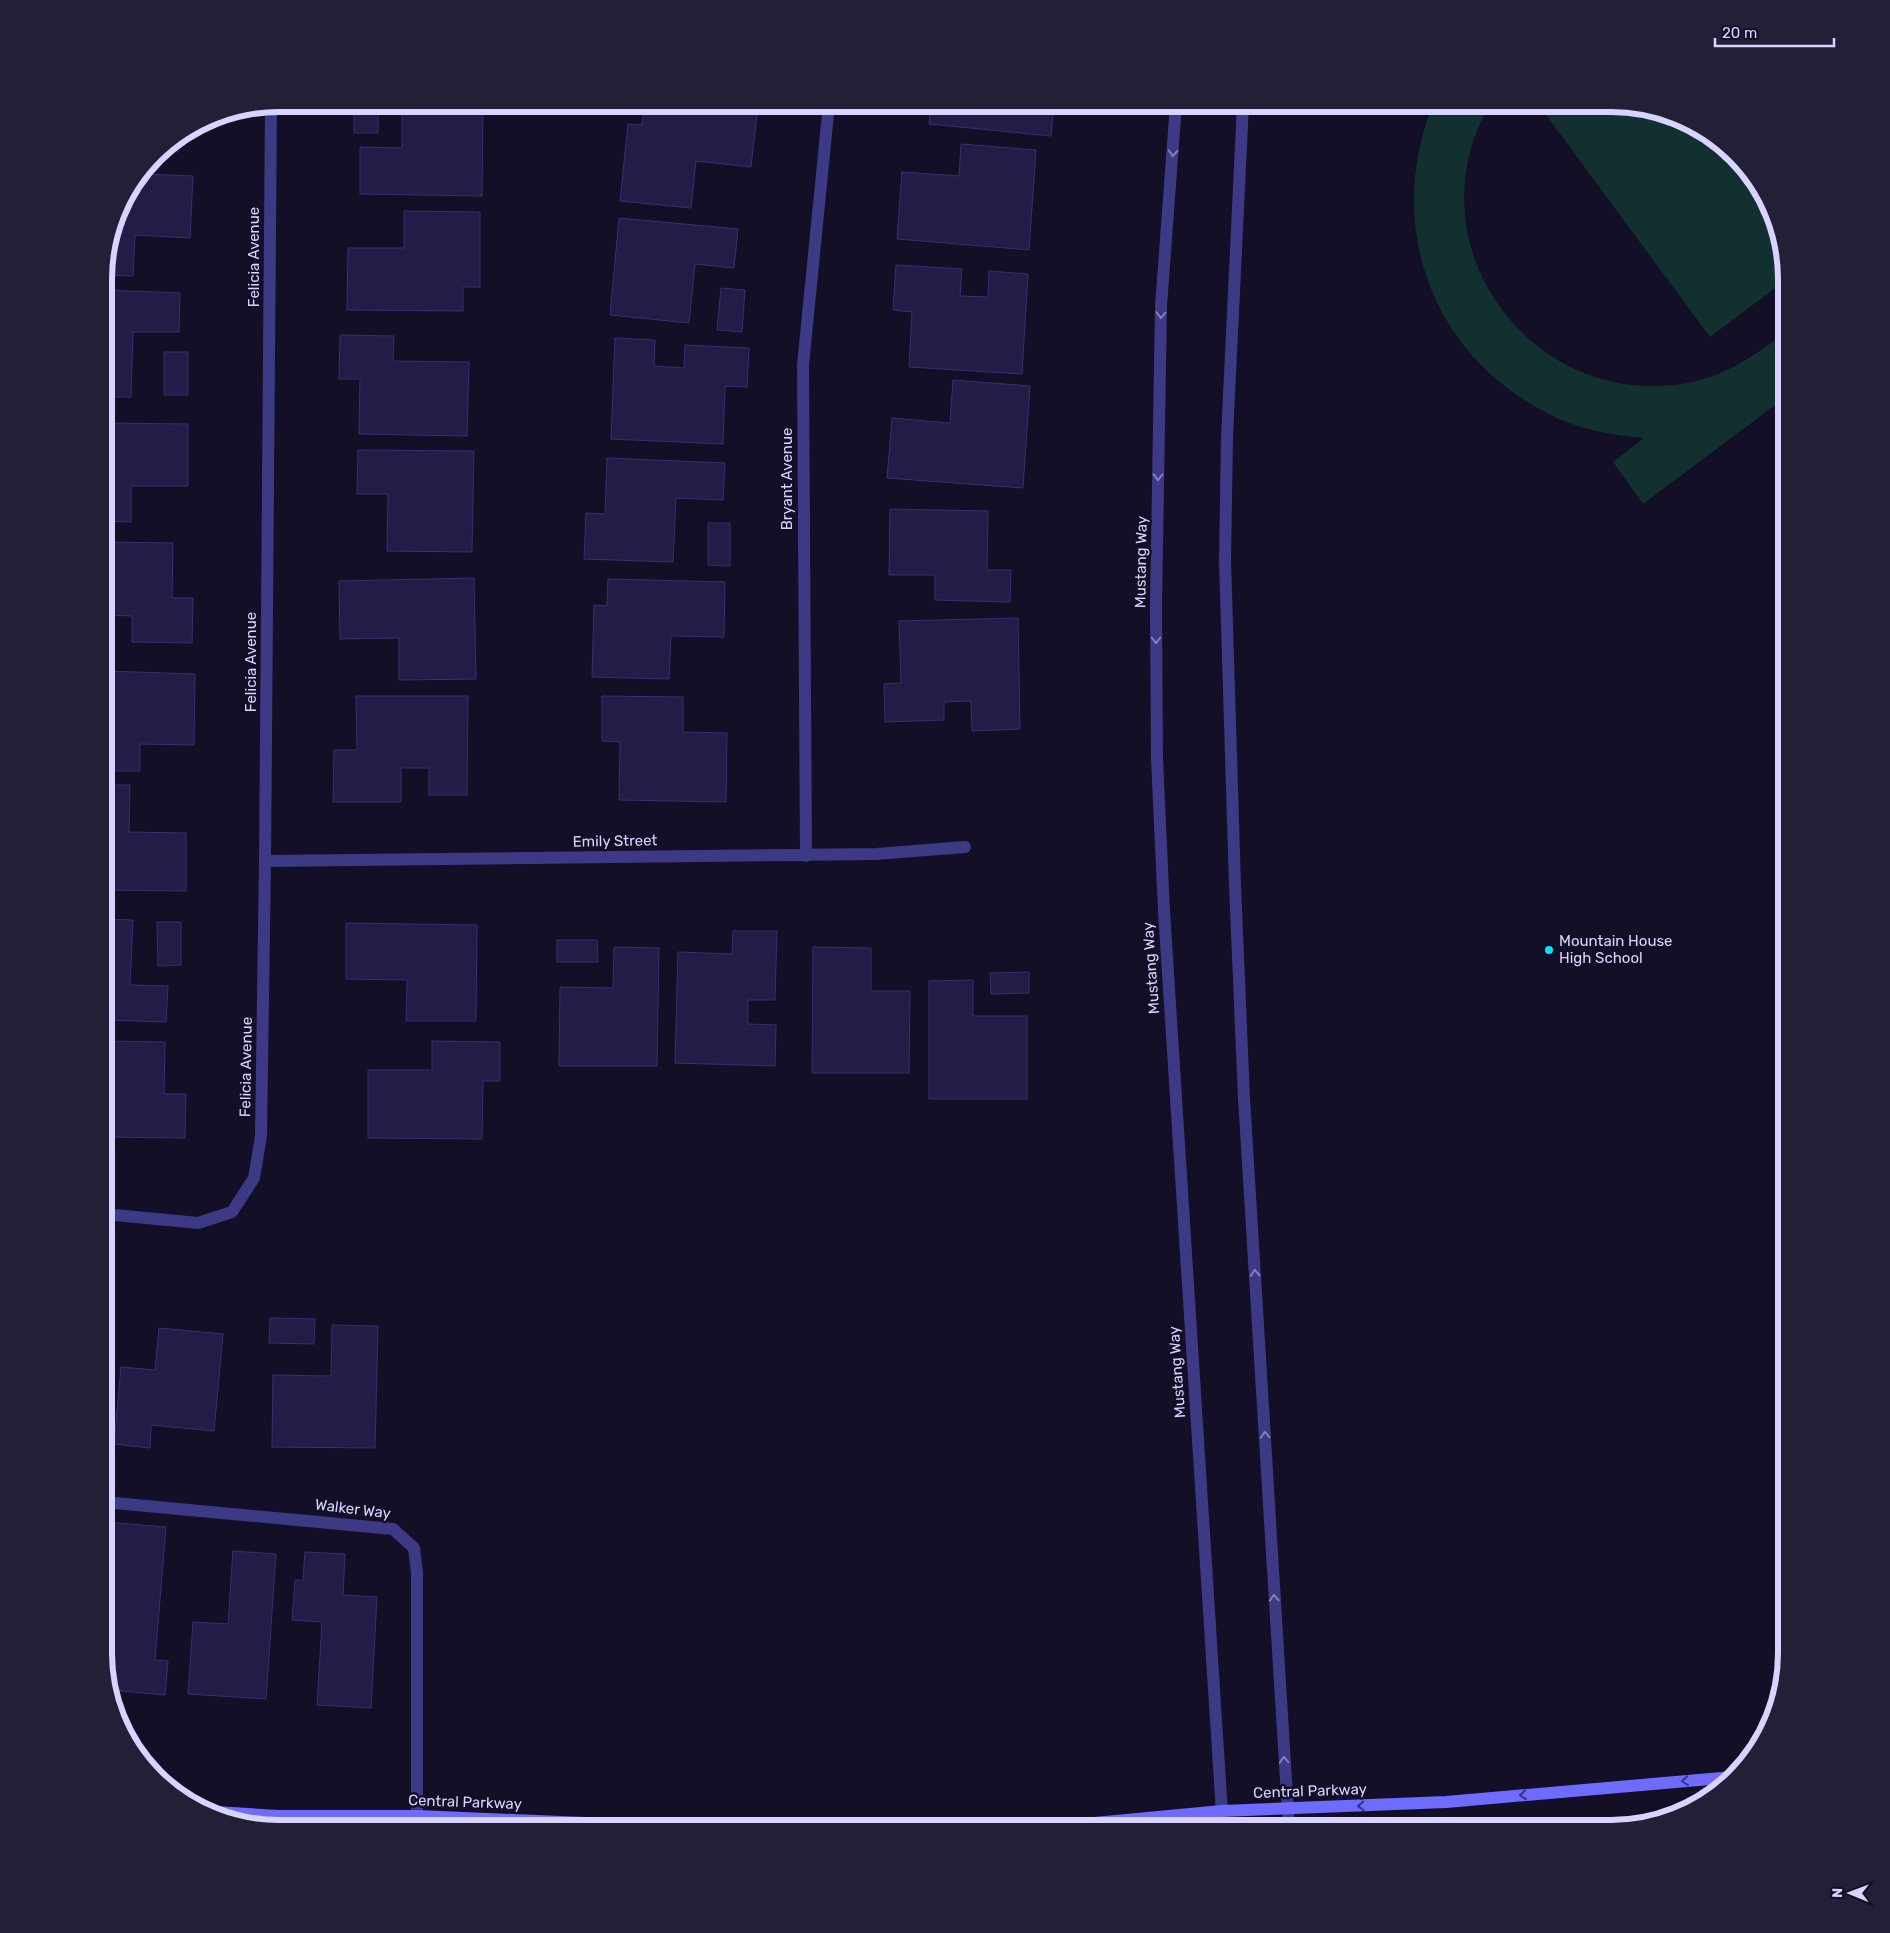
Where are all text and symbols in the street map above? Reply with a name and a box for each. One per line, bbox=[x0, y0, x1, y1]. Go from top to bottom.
scale bar bbox=[1715, 15, 1834, 47]
text: 20 m bbox=[1722, 24, 1757, 42]
one-way arrow bbox=[1167, 149, 1178, 157]
street label: Felicia Avenue bbox=[245, 207, 263, 307]
one-way arrow bbox=[1156, 311, 1166, 319]
street label: Bryant Avenue bbox=[778, 428, 796, 530]
one-way arrow bbox=[1153, 474, 1163, 481]
street label: Mustang Way bbox=[1131, 516, 1151, 608]
street label: Felicia Avenue bbox=[242, 612, 260, 712]
one-way arrow bbox=[1151, 636, 1161, 644]
street label: Emily Street bbox=[573, 831, 658, 851]
street label: Mustang Way bbox=[1139, 921, 1163, 1015]
place label: Mountain House High School bbox=[1559, 932, 1672, 967]
marker: Mountain House High School bbox=[1543, 944, 1555, 956]
street label: Felicia Avenue bbox=[236, 1017, 256, 1117]
one-way arrow bbox=[1249, 1269, 1260, 1277]
street label: Mustang Way bbox=[1165, 1325, 1189, 1419]
one-way arrow bbox=[1259, 1431, 1270, 1439]
street label: Walker Way bbox=[314, 1495, 392, 1523]
one-way arrow bbox=[1269, 1593, 1280, 1601]
one-way arrow bbox=[1279, 1756, 1290, 1764]
one-way arrow bbox=[1681, 1775, 1689, 1786]
street label: Central Parkway bbox=[1253, 1780, 1367, 1802]
one-way arrow bbox=[1519, 1789, 1527, 1800]
street label: Central Parkway bbox=[408, 1791, 522, 1813]
one-way arrow bbox=[1357, 1800, 1365, 1811]
north arrow bbox=[1825, 1868, 1875, 1918]
text: N bbox=[1829, 1888, 1846, 1898]

